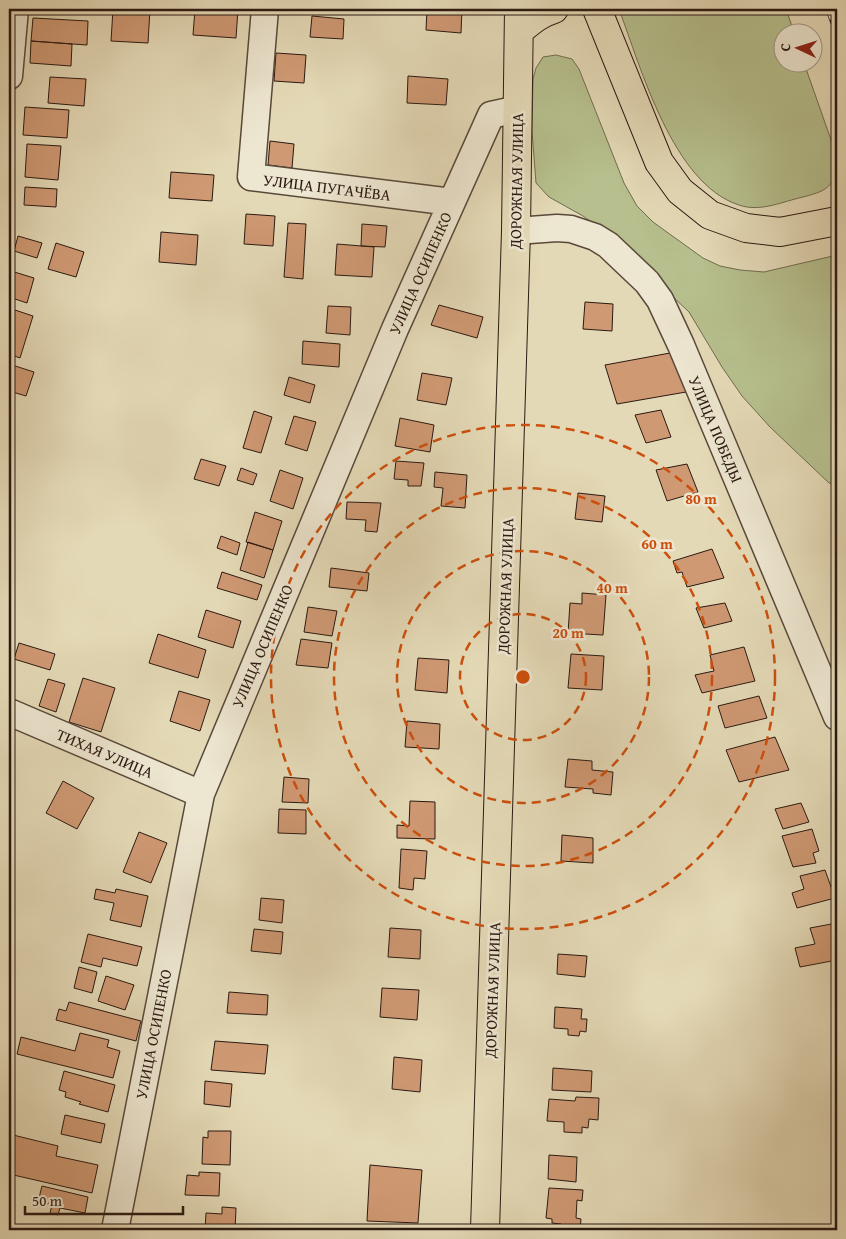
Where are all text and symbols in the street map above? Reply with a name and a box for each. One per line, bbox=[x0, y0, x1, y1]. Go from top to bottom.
north arrow bbox=[774, 22, 824, 72]
text: С bbox=[775, 42, 795, 52]
street label: ДОРОЖНАЯ УЛИЦА bbox=[503, 112, 529, 250]
street label: УЛИЦА ПУГАЧЁВА bbox=[262, 167, 392, 207]
street label: УЛИЦА ОСИПЕНКО bbox=[382, 208, 458, 338]
street label: УЛИЦА ПОБЕДЫ bbox=[683, 372, 749, 486]
text: 80 m bbox=[685, 488, 717, 509]
street label: ДОРОЖНАЯ УЛИЦА bbox=[491, 517, 519, 656]
text: 60 m bbox=[641, 533, 673, 554]
text: 40 m bbox=[596, 577, 628, 598]
street label: УЛИЦА ОСИПЕНКО bbox=[225, 580, 299, 711]
text: 20 m bbox=[552, 622, 584, 643]
centre of rings bbox=[514, 668, 532, 686]
street label: ТИХАЯ УЛИЦА bbox=[53, 722, 157, 784]
street label: ДОРОЖНАЯ УЛИЦА bbox=[478, 921, 506, 1060]
street label: УЛИЦА ОСИПЕНКО bbox=[129, 967, 177, 1101]
scale bar bbox=[25, 1184, 182, 1216]
text: 50 m bbox=[32, 1190, 63, 1211]

